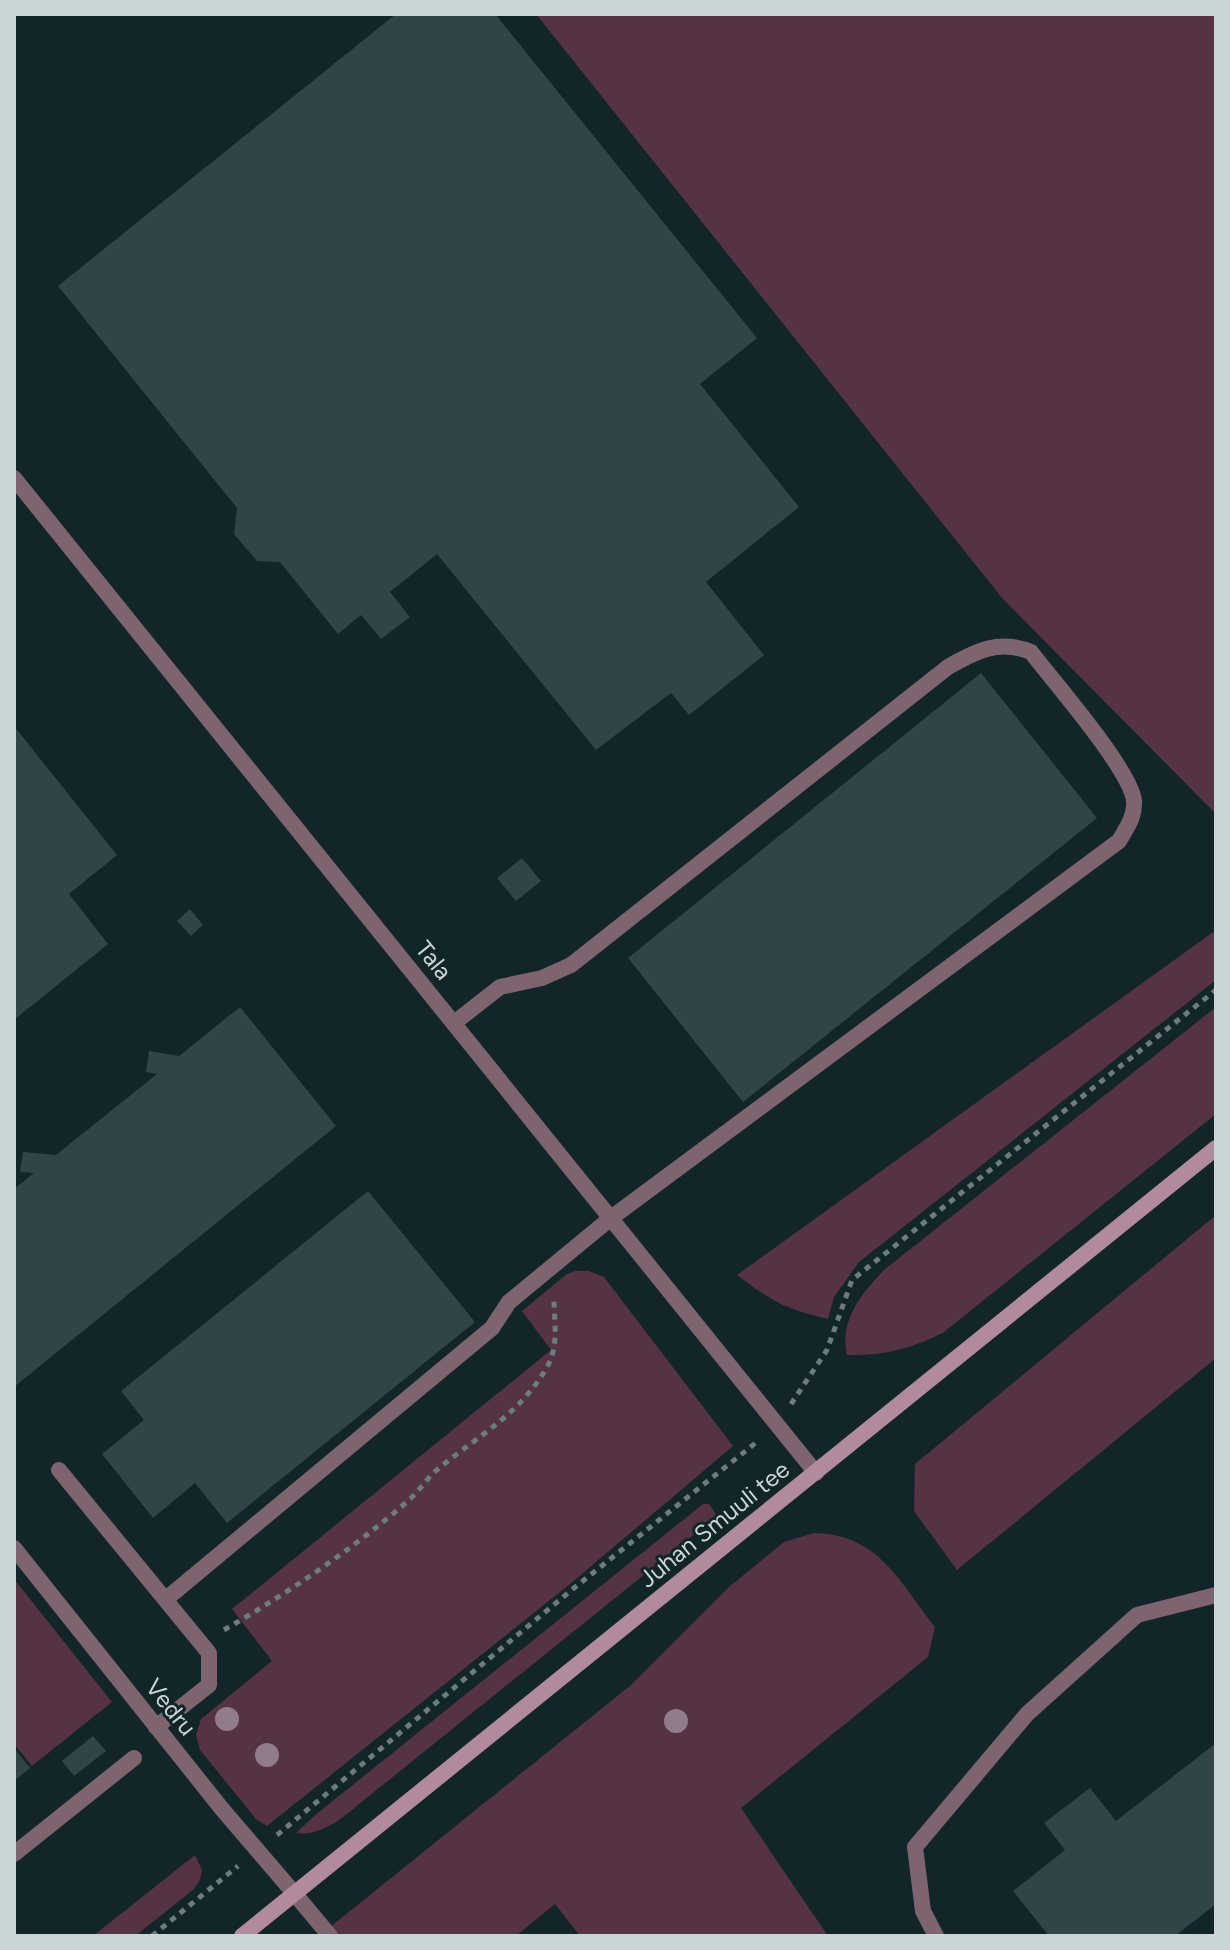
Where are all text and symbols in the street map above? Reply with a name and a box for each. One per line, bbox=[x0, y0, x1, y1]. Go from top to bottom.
street label: Tala bbox=[410, 935, 458, 985]
street label: Juhan Smuuli tee bbox=[633, 1455, 795, 1593]
street label: Vedru bbox=[139, 1673, 203, 1741]

